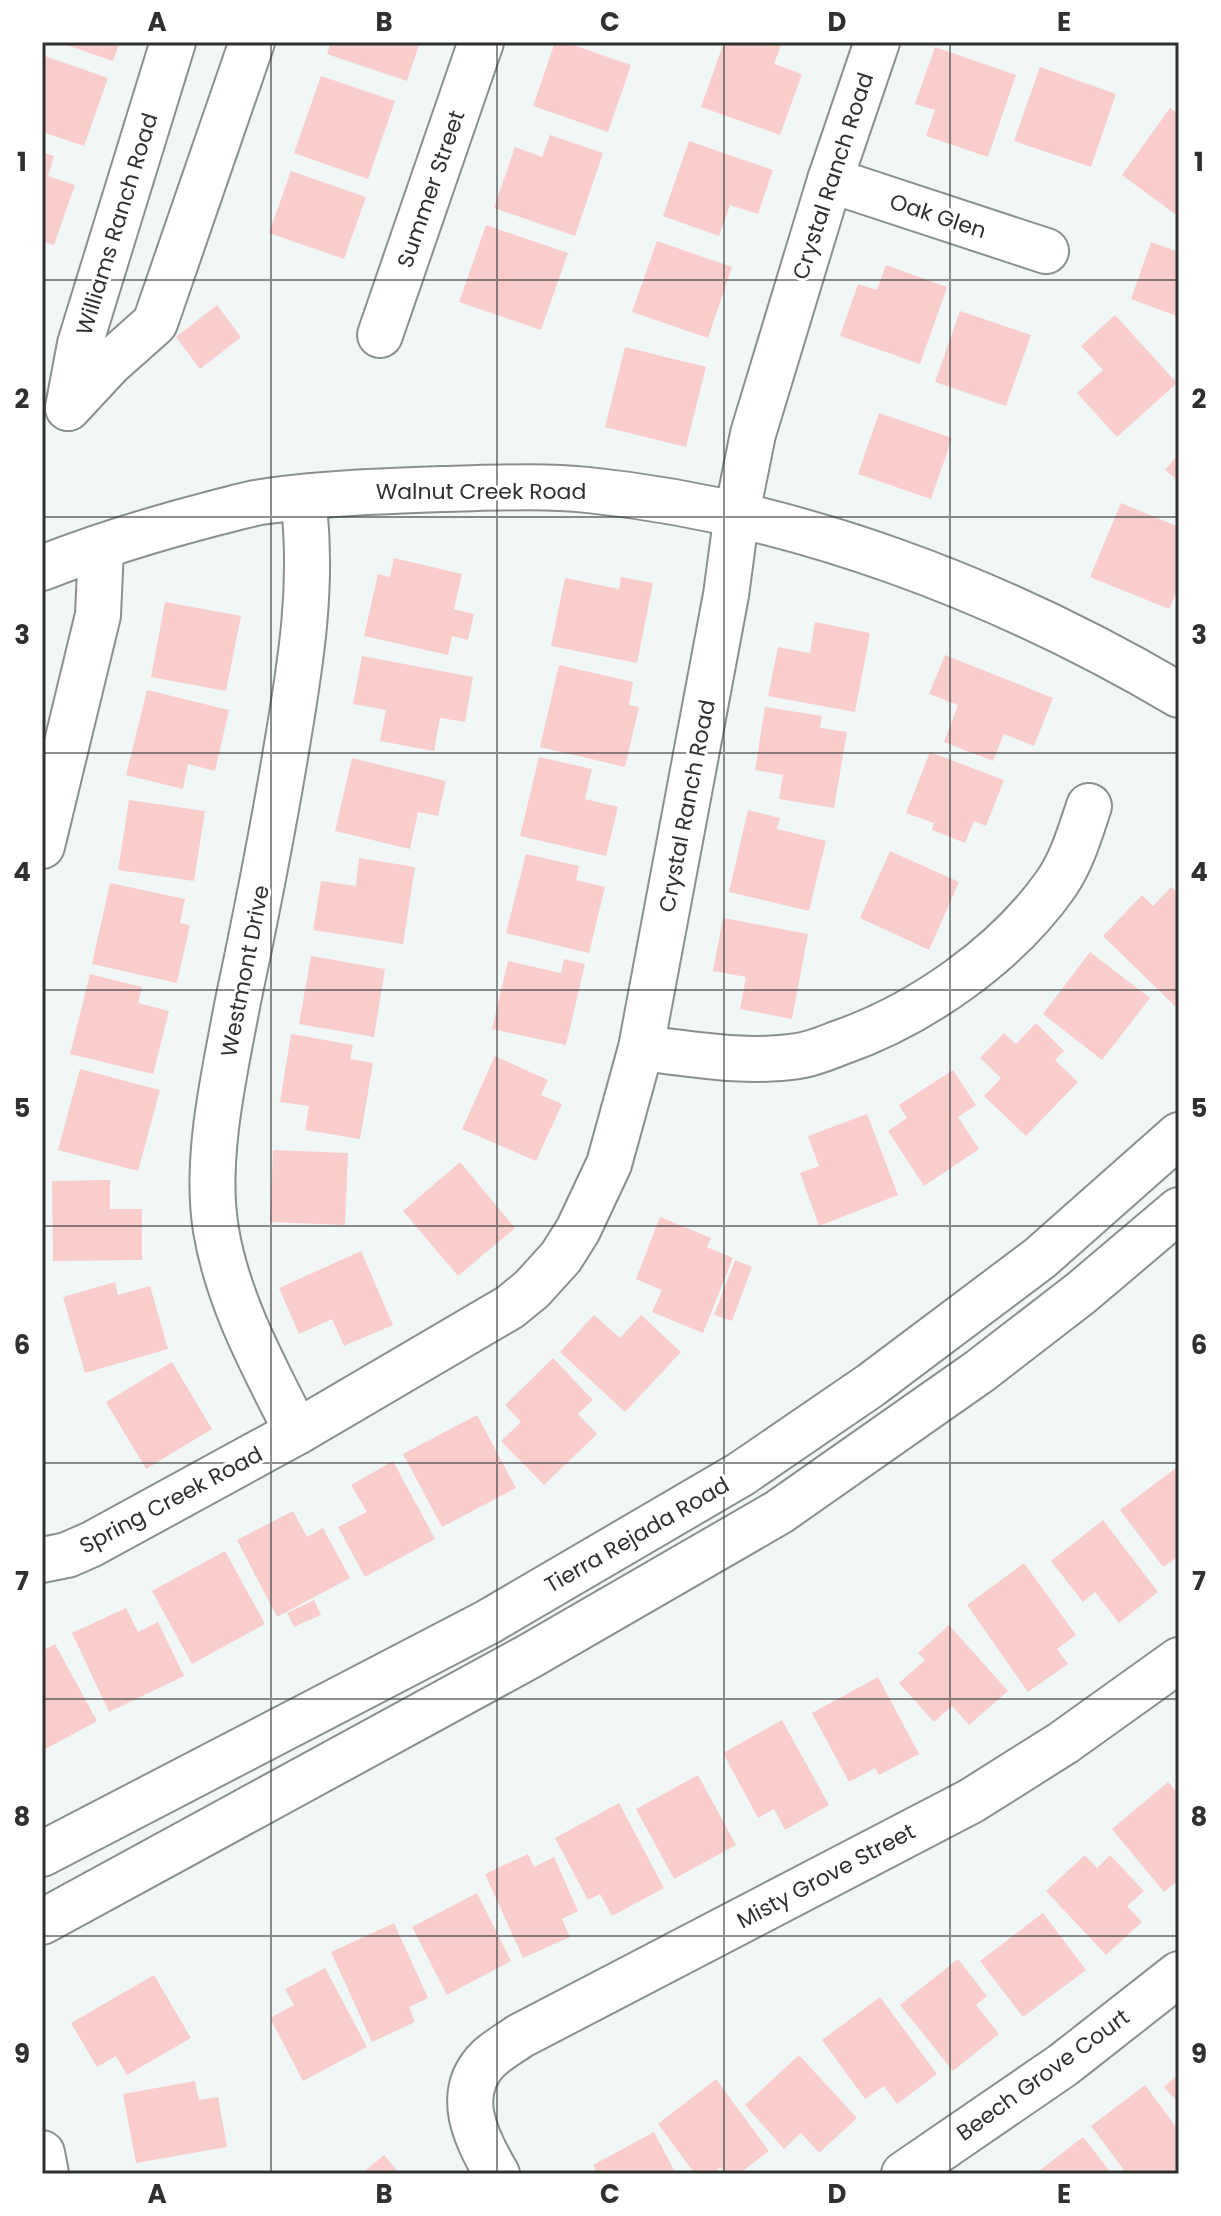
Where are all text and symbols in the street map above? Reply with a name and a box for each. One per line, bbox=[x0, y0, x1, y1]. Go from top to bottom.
text: A bbox=[147, 4, 167, 40]
text: B bbox=[375, 4, 393, 40]
text: C bbox=[600, 4, 620, 40]
text: D bbox=[828, 4, 847, 40]
text: E bbox=[1057, 4, 1071, 40]
street label: Crystal Ranch Road bbox=[785, 68, 881, 284]
street label: Summer Street bbox=[390, 106, 472, 272]
street label: Williams Ranch Road bbox=[68, 109, 166, 339]
text: 1 bbox=[17, 144, 27, 180]
text: 1 bbox=[1194, 144, 1204, 180]
street label: Oak Glen bbox=[886, 186, 990, 246]
text: 2 bbox=[15, 381, 30, 417]
text: 2 bbox=[1192, 381, 1207, 417]
street label: Walnut Creek Road bbox=[376, 476, 586, 507]
text: 3 bbox=[14, 617, 30, 653]
text: 3 bbox=[1191, 617, 1207, 653]
street label: Crystal Ranch Road bbox=[651, 697, 723, 915]
text: 4 bbox=[13, 854, 31, 890]
text: 4 bbox=[1190, 854, 1208, 890]
street label: Westmont Drive bbox=[213, 882, 277, 1060]
text: 5 bbox=[14, 1090, 30, 1126]
text: 5 bbox=[1191, 1090, 1207, 1126]
text: 6 bbox=[14, 1327, 30, 1363]
text: 6 bbox=[1191, 1327, 1207, 1363]
street label: Spring Creek Road bbox=[74, 1439, 268, 1561]
street label: Tierra Rejada Road bbox=[539, 1470, 735, 1600]
text: 7 bbox=[15, 1563, 29, 1599]
text: 7 bbox=[1192, 1563, 1206, 1599]
text: 8 bbox=[14, 1799, 30, 1835]
text: 8 bbox=[1191, 1799, 1207, 1835]
street label: Misty Grove Street bbox=[731, 1816, 921, 1936]
street label: Beech Grove Court bbox=[950, 2002, 1136, 2148]
text: 9 bbox=[14, 2036, 30, 2072]
text: 9 bbox=[1191, 2036, 1207, 2072]
text: A bbox=[147, 2176, 167, 2212]
text: B bbox=[375, 2176, 393, 2212]
text: C bbox=[600, 2176, 620, 2212]
text: D bbox=[828, 2176, 847, 2212]
text: E bbox=[1057, 2176, 1071, 2212]

